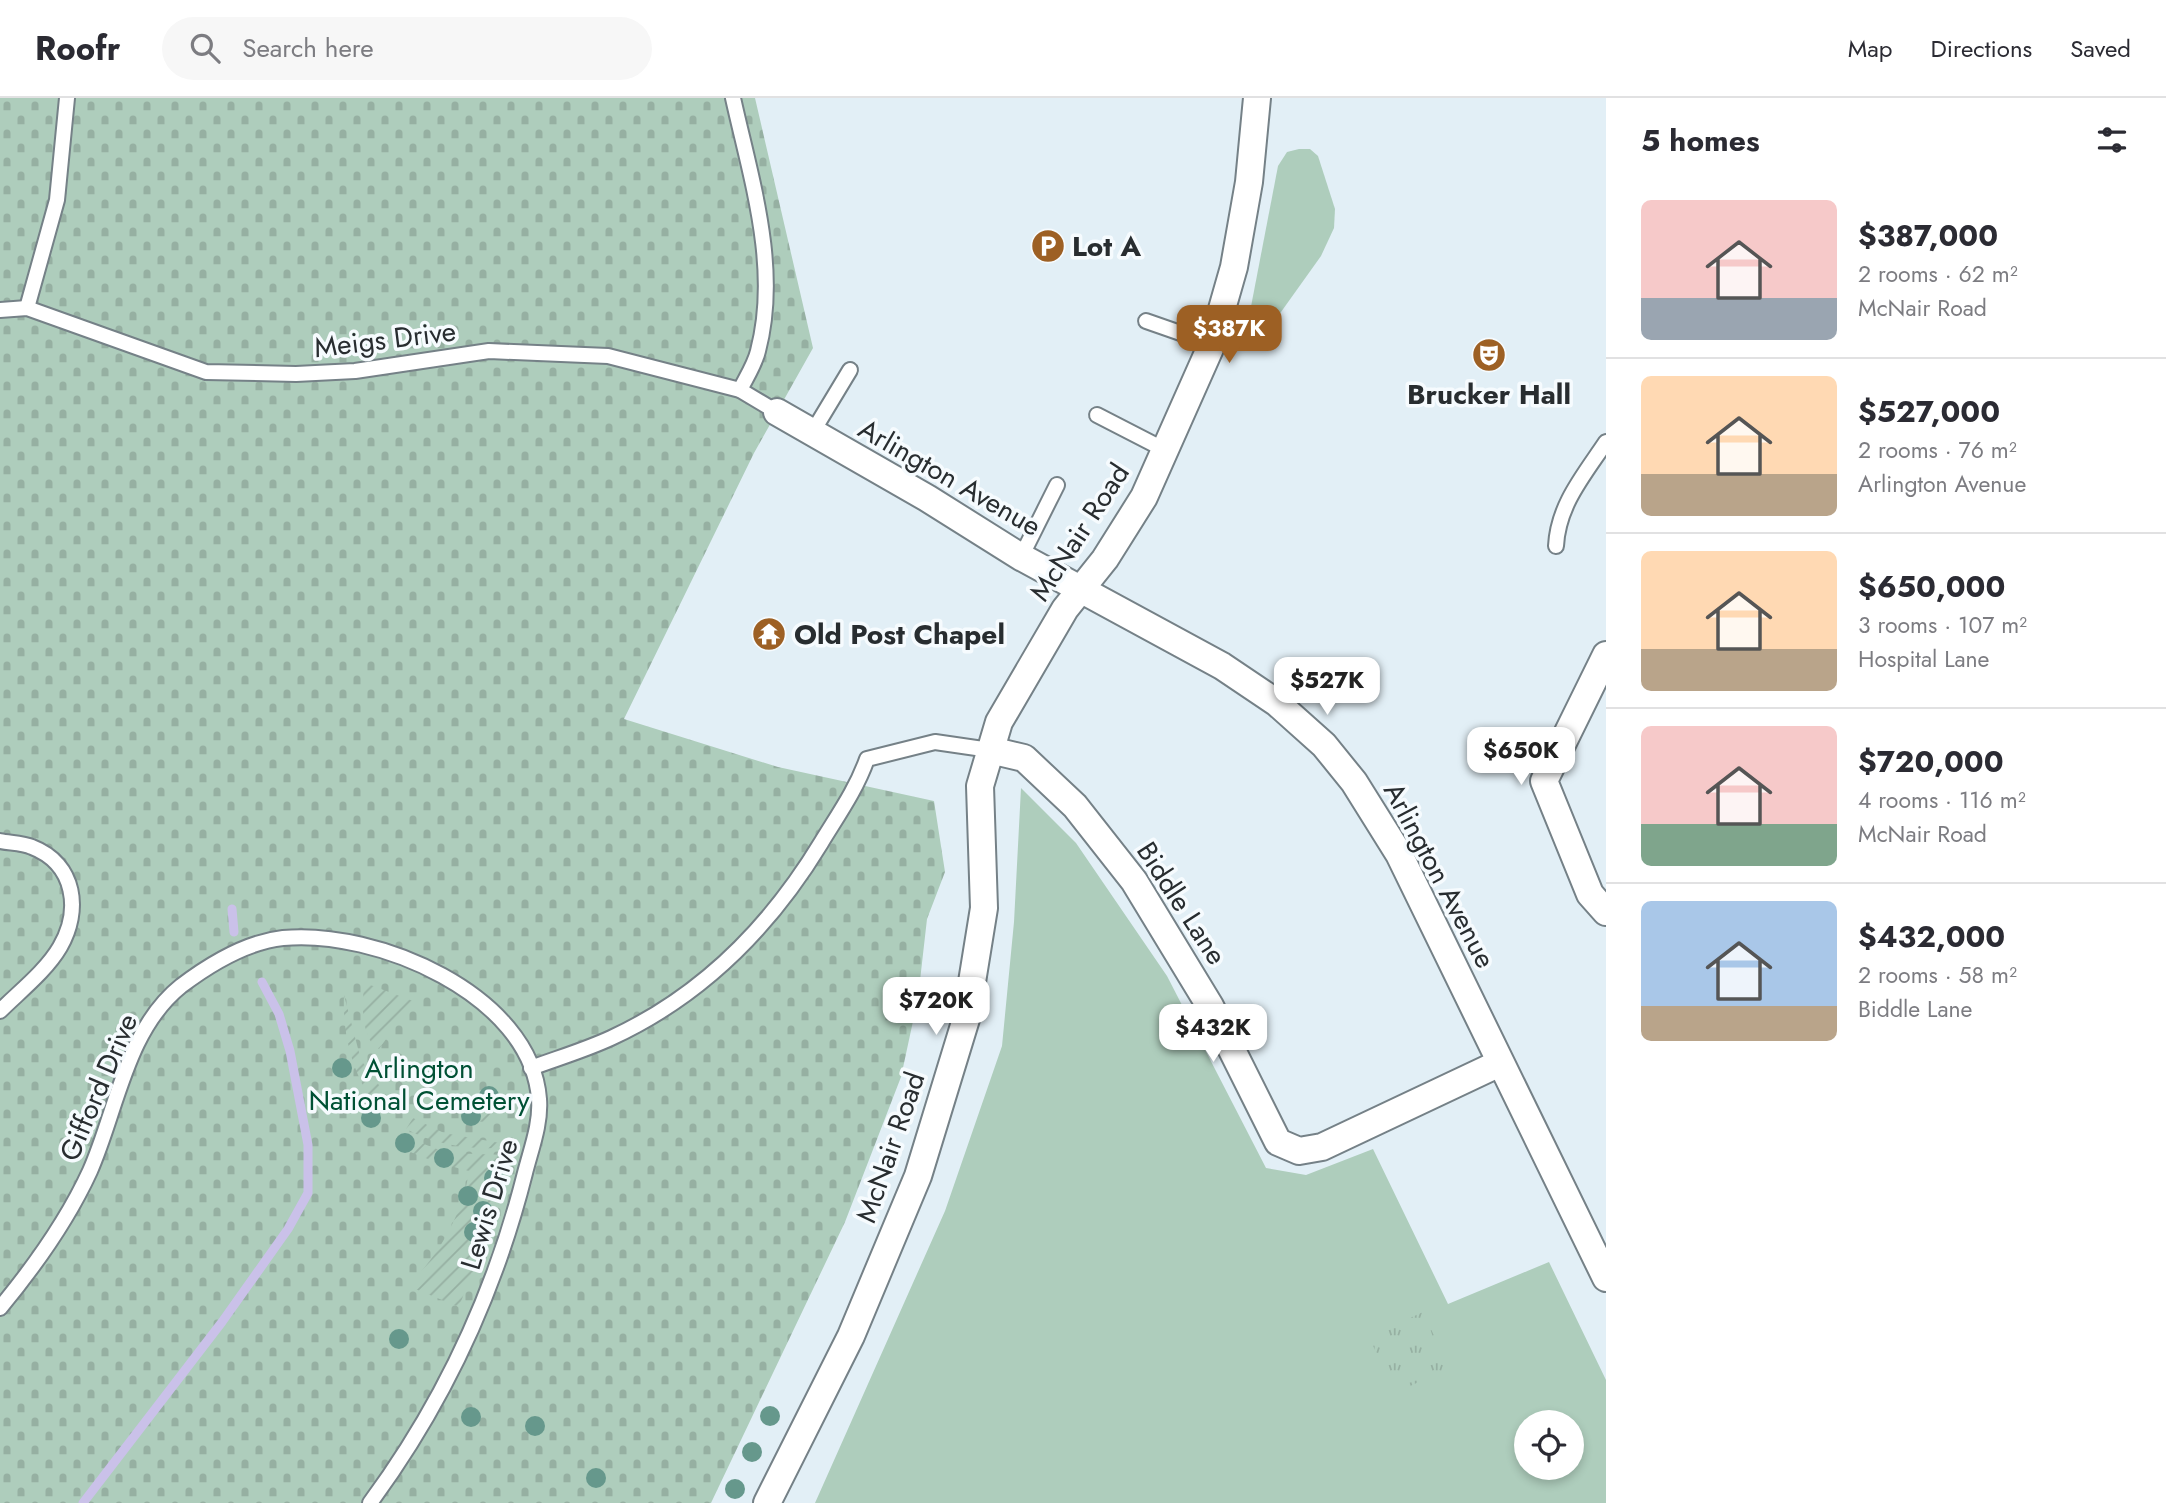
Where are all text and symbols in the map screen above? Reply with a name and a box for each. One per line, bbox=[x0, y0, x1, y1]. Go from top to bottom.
search box bbox=[162, 17, 652, 80]
text: Roofr bbox=[35, 25, 120, 72]
icon: search bbox=[186, 29, 224, 67]
text: Search here bbox=[242, 29, 374, 67]
text: Map bbox=[1848, 31, 1893, 66]
text: Directions bbox=[1931, 31, 2032, 66]
text: Saved bbox=[2070, 31, 2131, 66]
text: 5 homes bbox=[1641, 119, 1760, 162]
icon: filters bbox=[2093, 121, 2131, 159]
text: $387,000 bbox=[1858, 214, 1998, 257]
place label: Lot A bbox=[1072, 226, 1142, 267]
parking icon: Lot A bbox=[1029, 227, 1067, 265]
icon: home bbox=[1697, 228, 1781, 312]
text: 2 rooms · 62 m² bbox=[1858, 257, 2018, 291]
text: McNair Road bbox=[1858, 291, 1987, 325]
pin: $387K bbox=[1180, 306, 1278, 365]
street label: Meigs Drive bbox=[312, 310, 458, 369]
text: $387K bbox=[1193, 311, 1265, 345]
theatre icon: Brucker Hall bbox=[1470, 336, 1508, 374]
place label: Brucker Hall bbox=[1407, 374, 1571, 415]
text: $527,000 bbox=[1858, 390, 2000, 433]
icon: home bbox=[1697, 404, 1781, 488]
street label: Arlington Avenue bbox=[851, 408, 1049, 546]
text: 2 rooms · 76 m² bbox=[1858, 433, 2017, 467]
street label: McNair Road bbox=[1019, 455, 1139, 609]
text: Arlington Avenue bbox=[1858, 467, 2026, 501]
text: $650,000 bbox=[1858, 565, 2005, 608]
icon: home bbox=[1697, 579, 1781, 663]
text: 3 rooms · 107 m² bbox=[1858, 608, 2027, 642]
place label: Old Post Chapel bbox=[794, 614, 1005, 655]
temple icon: Old Post Chapel bbox=[750, 615, 788, 653]
text: Hospital Lane bbox=[1858, 642, 1989, 676]
pin: $527K bbox=[1278, 658, 1376, 717]
text: $527K bbox=[1290, 663, 1364, 697]
pin: $650K bbox=[1472, 728, 1570, 787]
text: $650K bbox=[1483, 733, 1559, 767]
text: $720,000 bbox=[1858, 740, 2004, 783]
icon: home bbox=[1697, 754, 1781, 838]
street label: Arlington Avenue bbox=[1373, 775, 1506, 975]
text: 4 rooms · 116 m² bbox=[1858, 783, 2026, 817]
text: McNair Road bbox=[1858, 817, 1987, 851]
street label: Biddle Lane bbox=[1126, 834, 1237, 973]
text: $432,000 bbox=[1858, 915, 2005, 958]
icon: home bbox=[1697, 929, 1781, 1013]
text: 2 rooms · 58 m² bbox=[1858, 958, 2017, 992]
pin: $720K bbox=[887, 978, 985, 1037]
text: $720K bbox=[899, 983, 973, 1017]
text: Biddle Lane bbox=[1858, 992, 1972, 1026]
pin: $432K bbox=[1164, 1004, 1262, 1064]
street label: Gifford Drive bbox=[49, 1007, 148, 1167]
text: $432K bbox=[1175, 1010, 1251, 1044]
park label: Arlington National Cemetery bbox=[308, 1048, 530, 1121]
street label: McNair Road bbox=[846, 1066, 935, 1228]
street label: Lewis Drive bbox=[450, 1134, 529, 1275]
map controls bbox=[1514, 1410, 1584, 1480]
button: locate bbox=[1514, 1410, 1584, 1480]

